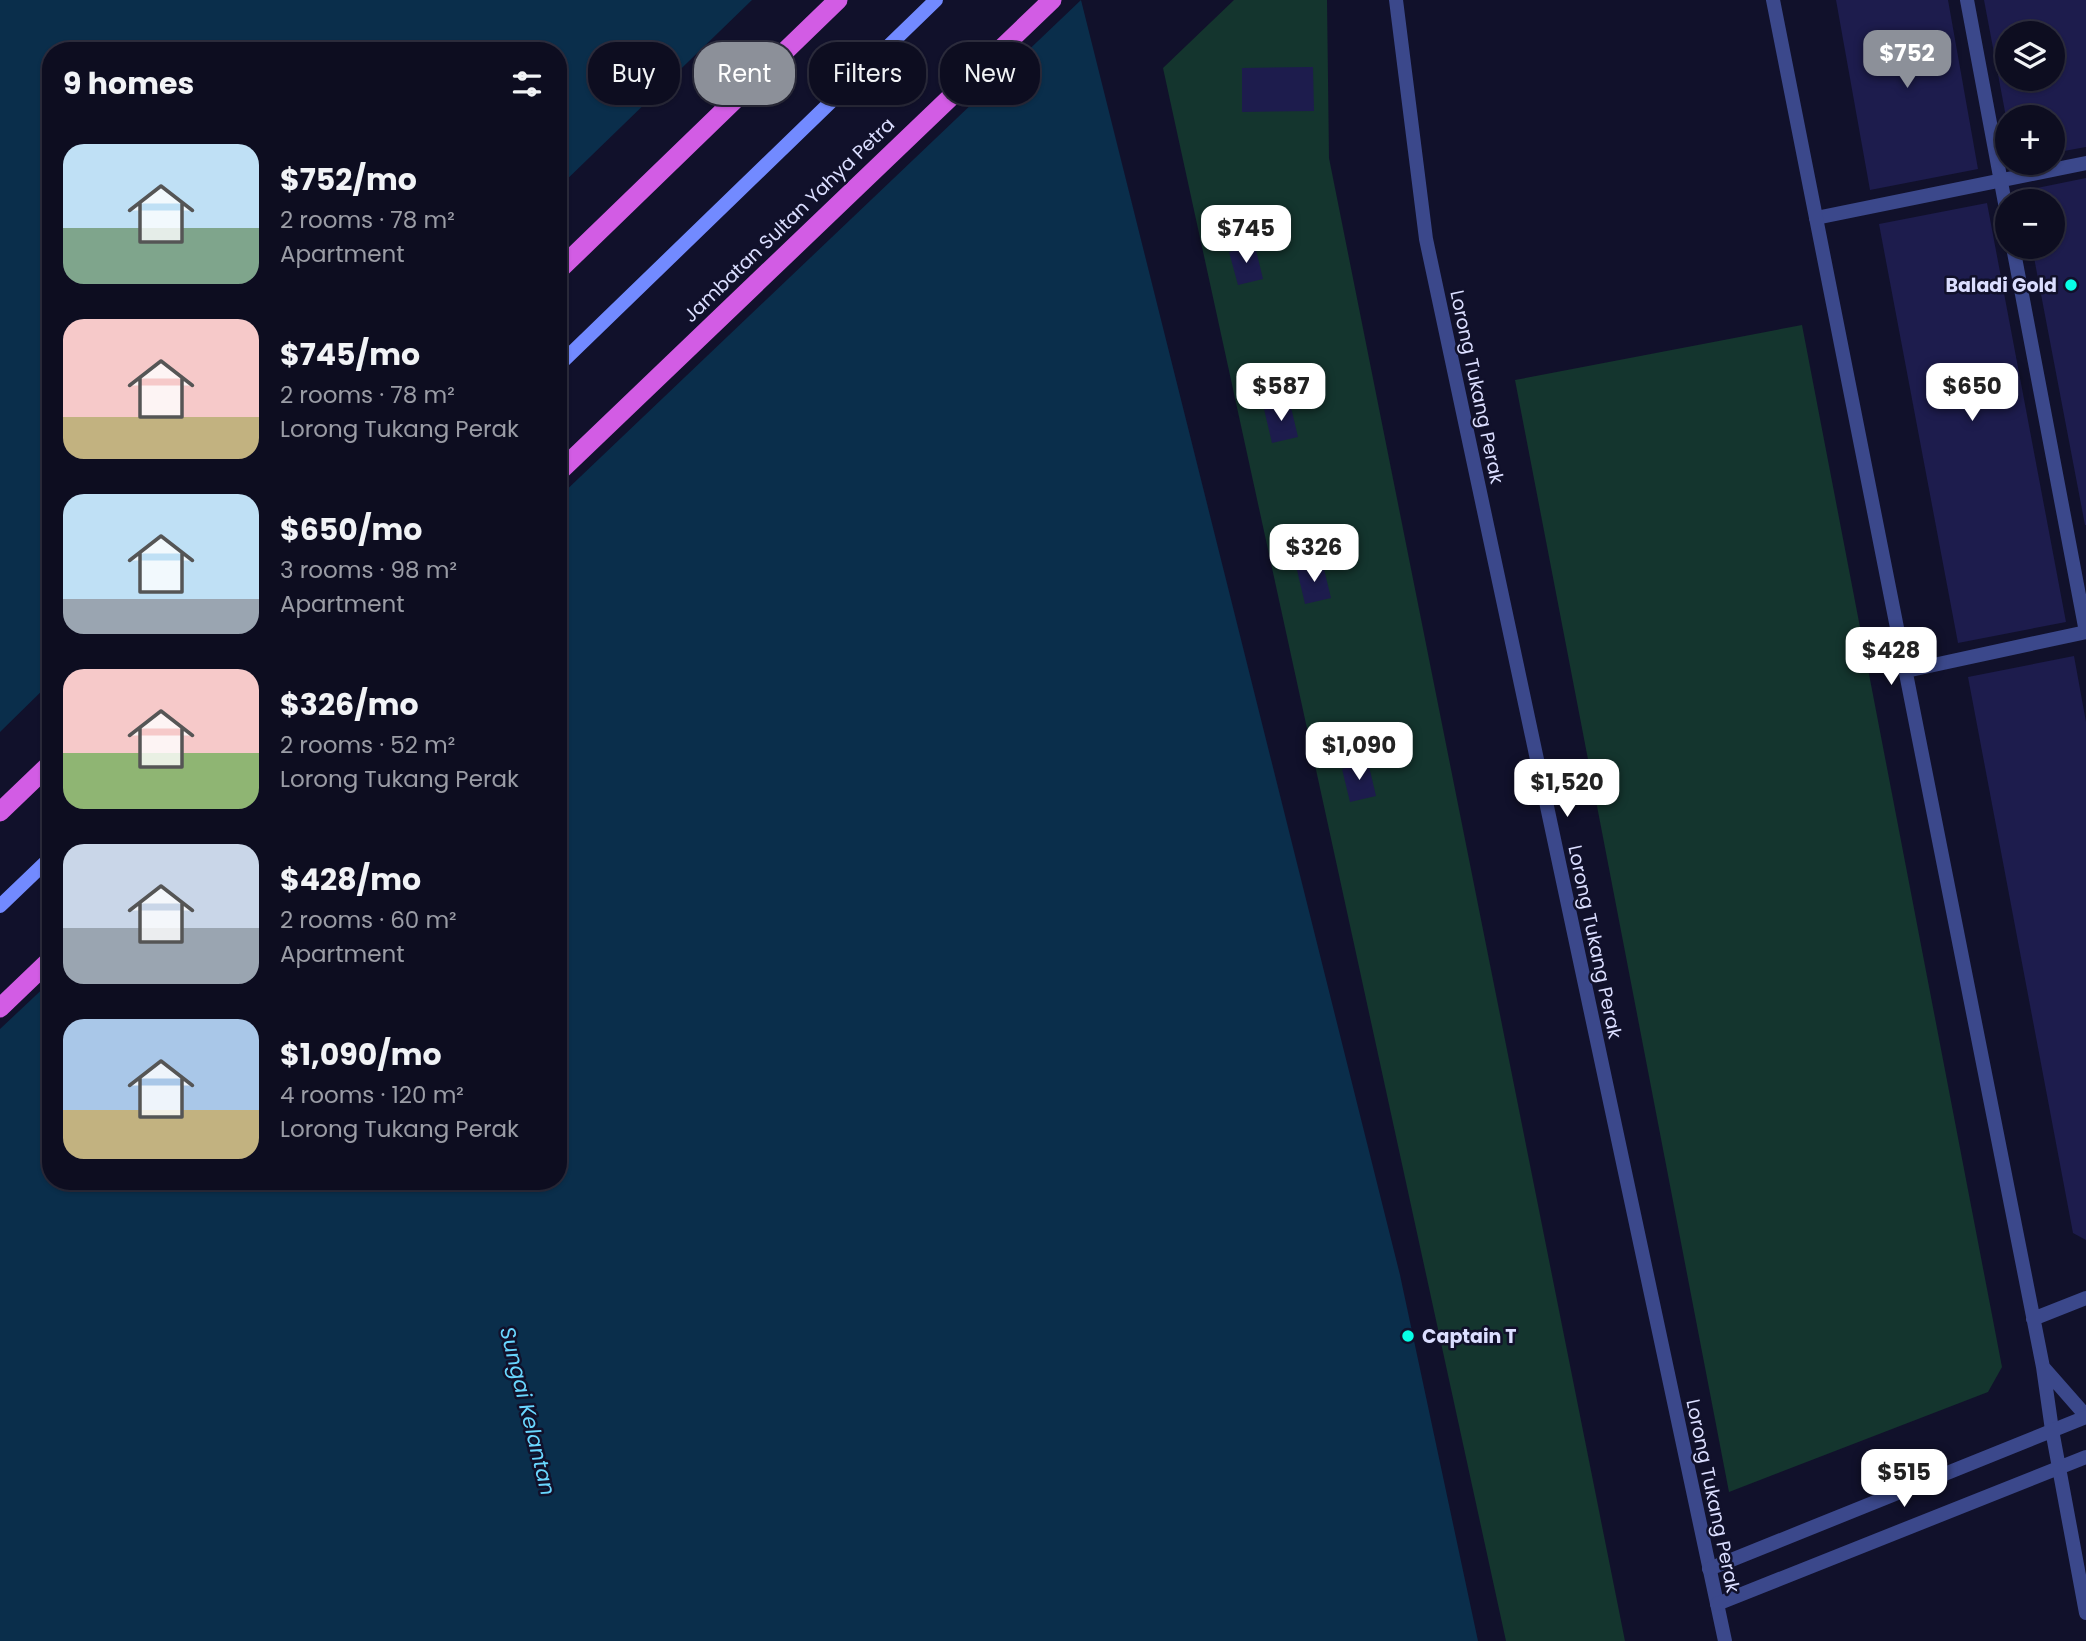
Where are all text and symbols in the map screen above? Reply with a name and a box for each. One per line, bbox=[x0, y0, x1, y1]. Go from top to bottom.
map controls bbox=[1995, 21, 2065, 259]
button: layers bbox=[1995, 21, 2065, 91]
pin: $752 bbox=[1866, 31, 1948, 90]
text: $752 bbox=[1879, 37, 1935, 69]
chip: Buy bbox=[588, 42, 680, 105]
chip: Rent bbox=[694, 42, 795, 105]
chip: Filters bbox=[809, 42, 926, 105]
chip: New bbox=[940, 42, 1040, 105]
text: 9 homes bbox=[63, 62, 194, 105]
icon: filters bbox=[508, 65, 546, 103]
button: + bbox=[1995, 105, 2065, 175]
street label: Jambatan Sultan Yahya Petra bbox=[677, 111, 901, 329]
text: $752/mo bbox=[280, 158, 417, 201]
icon: home bbox=[119, 172, 203, 256]
button: − bbox=[1995, 189, 2065, 259]
text: 2 rooms · 78 m² bbox=[280, 204, 455, 236]
pin: $745 bbox=[1205, 205, 1287, 265]
text: $745 bbox=[1217, 212, 1275, 244]
text: Apartment bbox=[280, 238, 405, 270]
place label: Baladi Gold bbox=[1945, 272, 2057, 299]
marker: Baladi Gold bbox=[2063, 277, 2079, 293]
street label: Lorong Tukang Perak bbox=[1443, 288, 1511, 487]
text: $745/mo bbox=[280, 333, 420, 376]
icon: home bbox=[119, 347, 203, 431]
pin: $587 bbox=[1240, 364, 1322, 423]
pin: $650 bbox=[1931, 364, 2013, 423]
text: $587 bbox=[1252, 370, 1310, 402]
text: $650 bbox=[1942, 370, 2002, 402]
text: 2 rooms · 78 m² bbox=[280, 379, 455, 411]
text: Lorong Tukang Perak bbox=[280, 413, 519, 445]
text: $650/mo bbox=[280, 508, 422, 551]
icon: home bbox=[119, 522, 203, 606]
pin: $326 bbox=[1273, 524, 1355, 584]
text: $326 bbox=[1286, 531, 1342, 563]
text: 3 rooms · 98 m² bbox=[280, 554, 457, 586]
text: Apartment bbox=[280, 588, 405, 620]
pin: $428 bbox=[1850, 628, 1932, 687]
text: $428 bbox=[1862, 634, 1920, 666]
text: $326/mo bbox=[280, 683, 419, 726]
icon: home bbox=[119, 697, 203, 781]
pin: $1,090 bbox=[1302, 722, 1416, 782]
text: 2 rooms · 52 m² bbox=[280, 729, 455, 761]
text: $1,090 bbox=[1322, 729, 1396, 761]
pin: $1,520 bbox=[1510, 760, 1624, 819]
text: Lorong Tukang Perak bbox=[280, 763, 519, 795]
text: $1,520 bbox=[1530, 766, 1604, 798]
street label: Lorong Tukang Perak bbox=[1561, 843, 1629, 1042]
text: $428/mo bbox=[280, 858, 421, 901]
icon: home bbox=[119, 872, 203, 956]
text: 2 rooms · 60 m² bbox=[280, 904, 457, 936]
text: Apartment bbox=[280, 938, 405, 970]
text: $1,090/mo bbox=[280, 1033, 442, 1076]
icon: home bbox=[119, 1047, 203, 1131]
text: 4 rooms · 120 m² bbox=[280, 1079, 464, 1111]
text: Lorong Tukang Perak bbox=[280, 1113, 519, 1145]
place label: Captain T bbox=[1422, 1323, 1517, 1350]
water label: Sungai Kelantan bbox=[493, 1324, 563, 1498]
marker: Captain T bbox=[1400, 1328, 1416, 1344]
street label: Lorong Tukang Perak bbox=[1679, 1397, 1747, 1596]
pin: $515 bbox=[1863, 1450, 1945, 1509]
text: $515 bbox=[1877, 1456, 1931, 1488]

